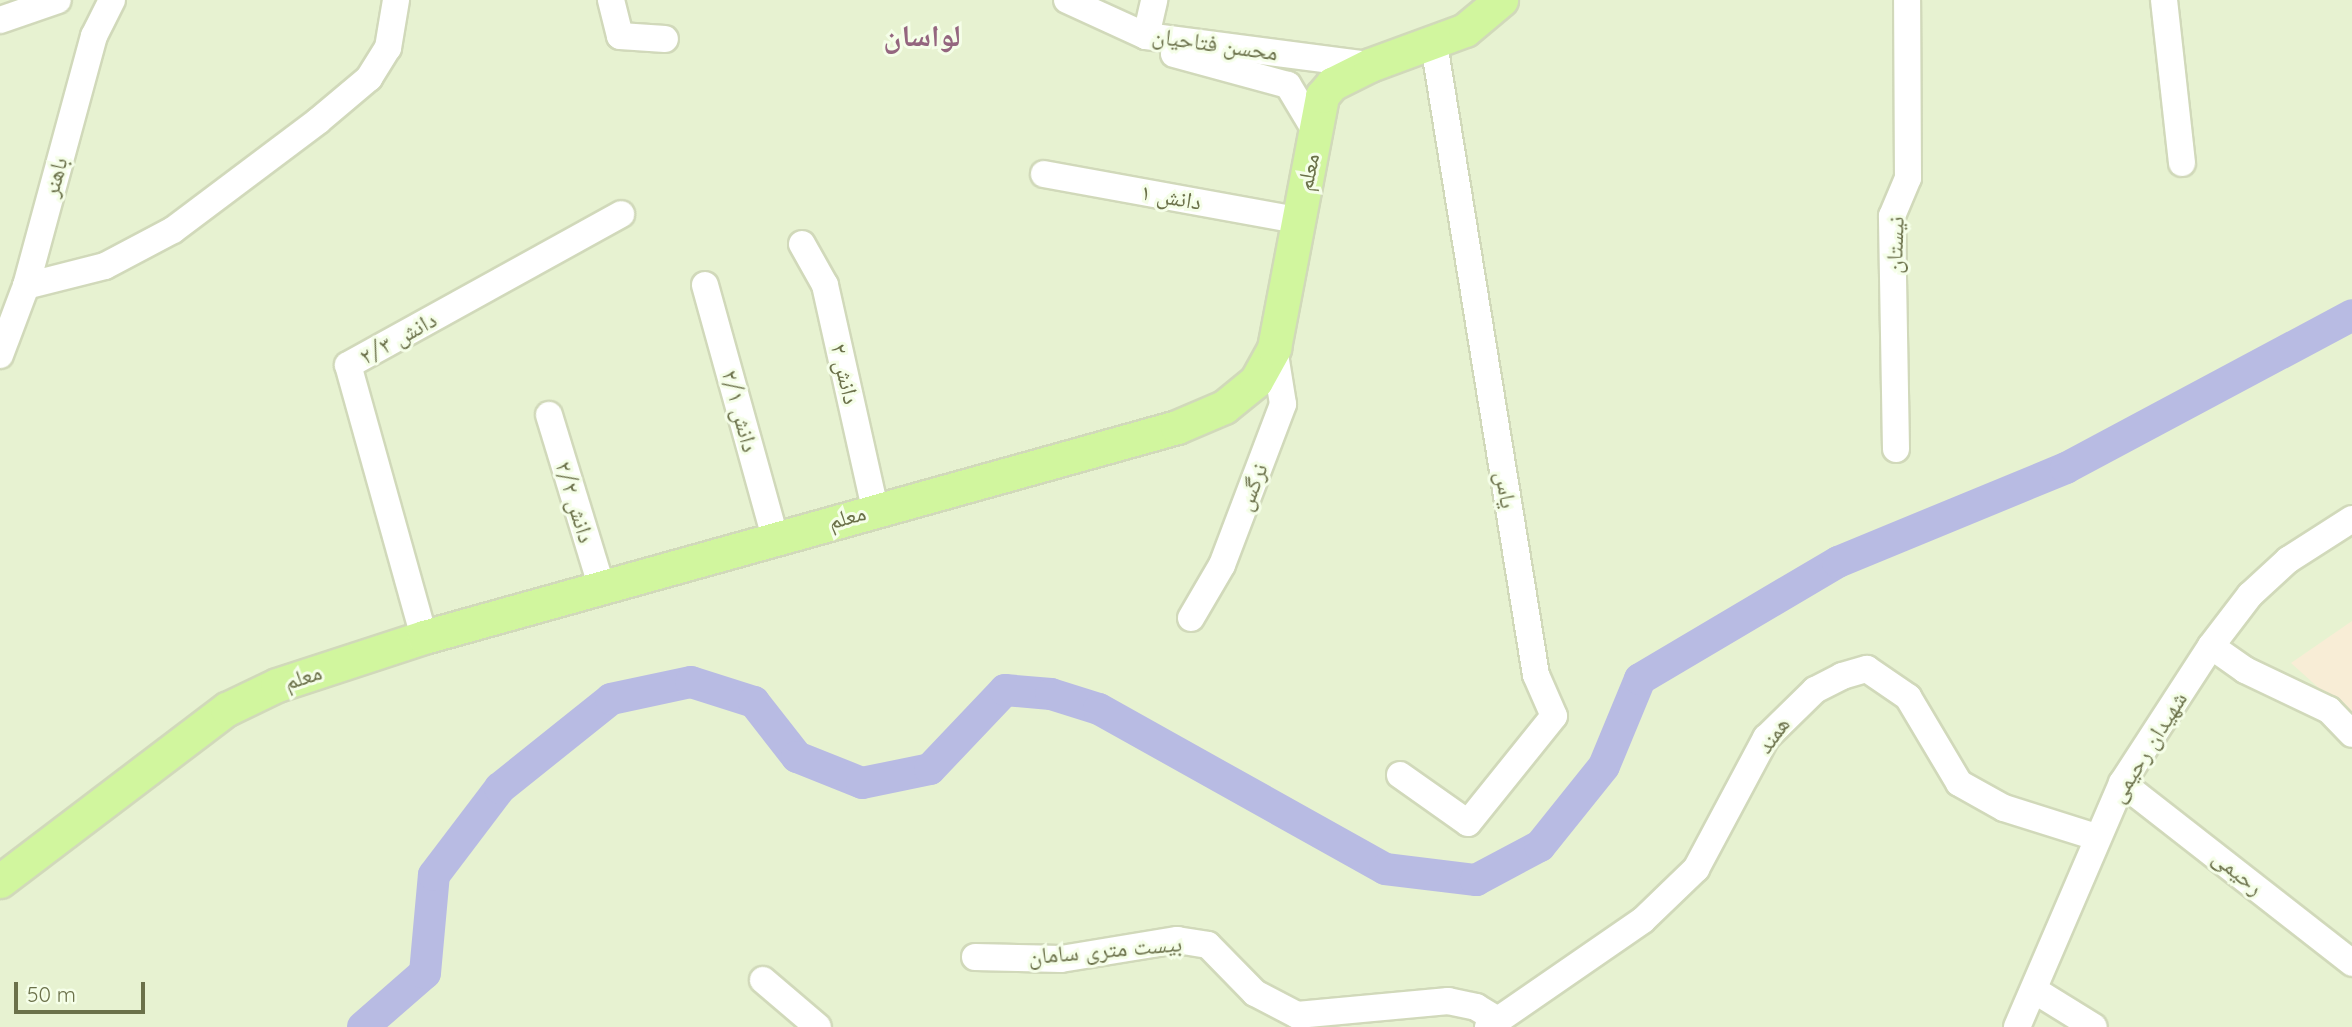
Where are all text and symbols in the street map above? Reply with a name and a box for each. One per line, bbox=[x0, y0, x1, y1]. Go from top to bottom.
district label: لواسان bbox=[883, 17, 961, 53]
street label: محسن فتاحیان bbox=[1150, 22, 1280, 66]
street label: معلم bbox=[1291, 151, 1325, 193]
street label: باهنر bbox=[37, 154, 73, 200]
street label: دانش ۱ bbox=[1138, 178, 1204, 216]
street label: نیستان bbox=[1880, 216, 1910, 274]
street label: دانش ۲/۳ bbox=[355, 306, 441, 370]
street label: دانش ۲ bbox=[825, 341, 865, 407]
street label: دانش ۲/۱ bbox=[716, 367, 764, 455]
street label: دانش ۲/۲ bbox=[550, 458, 600, 546]
street label: نرگس bbox=[1230, 459, 1274, 515]
street label: یاس bbox=[1489, 470, 1523, 510]
street label: معلم bbox=[825, 499, 869, 535]
street label: معلم bbox=[281, 658, 325, 696]
street label: شهیدان رحیمی bbox=[2103, 687, 2193, 807]
street label: همند bbox=[1750, 711, 1796, 759]
street label: رحیمی bbox=[2207, 843, 2269, 901]
street label: بیست متری سامان bbox=[1027, 930, 1183, 970]
scale bar bbox=[18, 968, 149, 1012]
text: 50 m bbox=[27, 981, 76, 1007]

